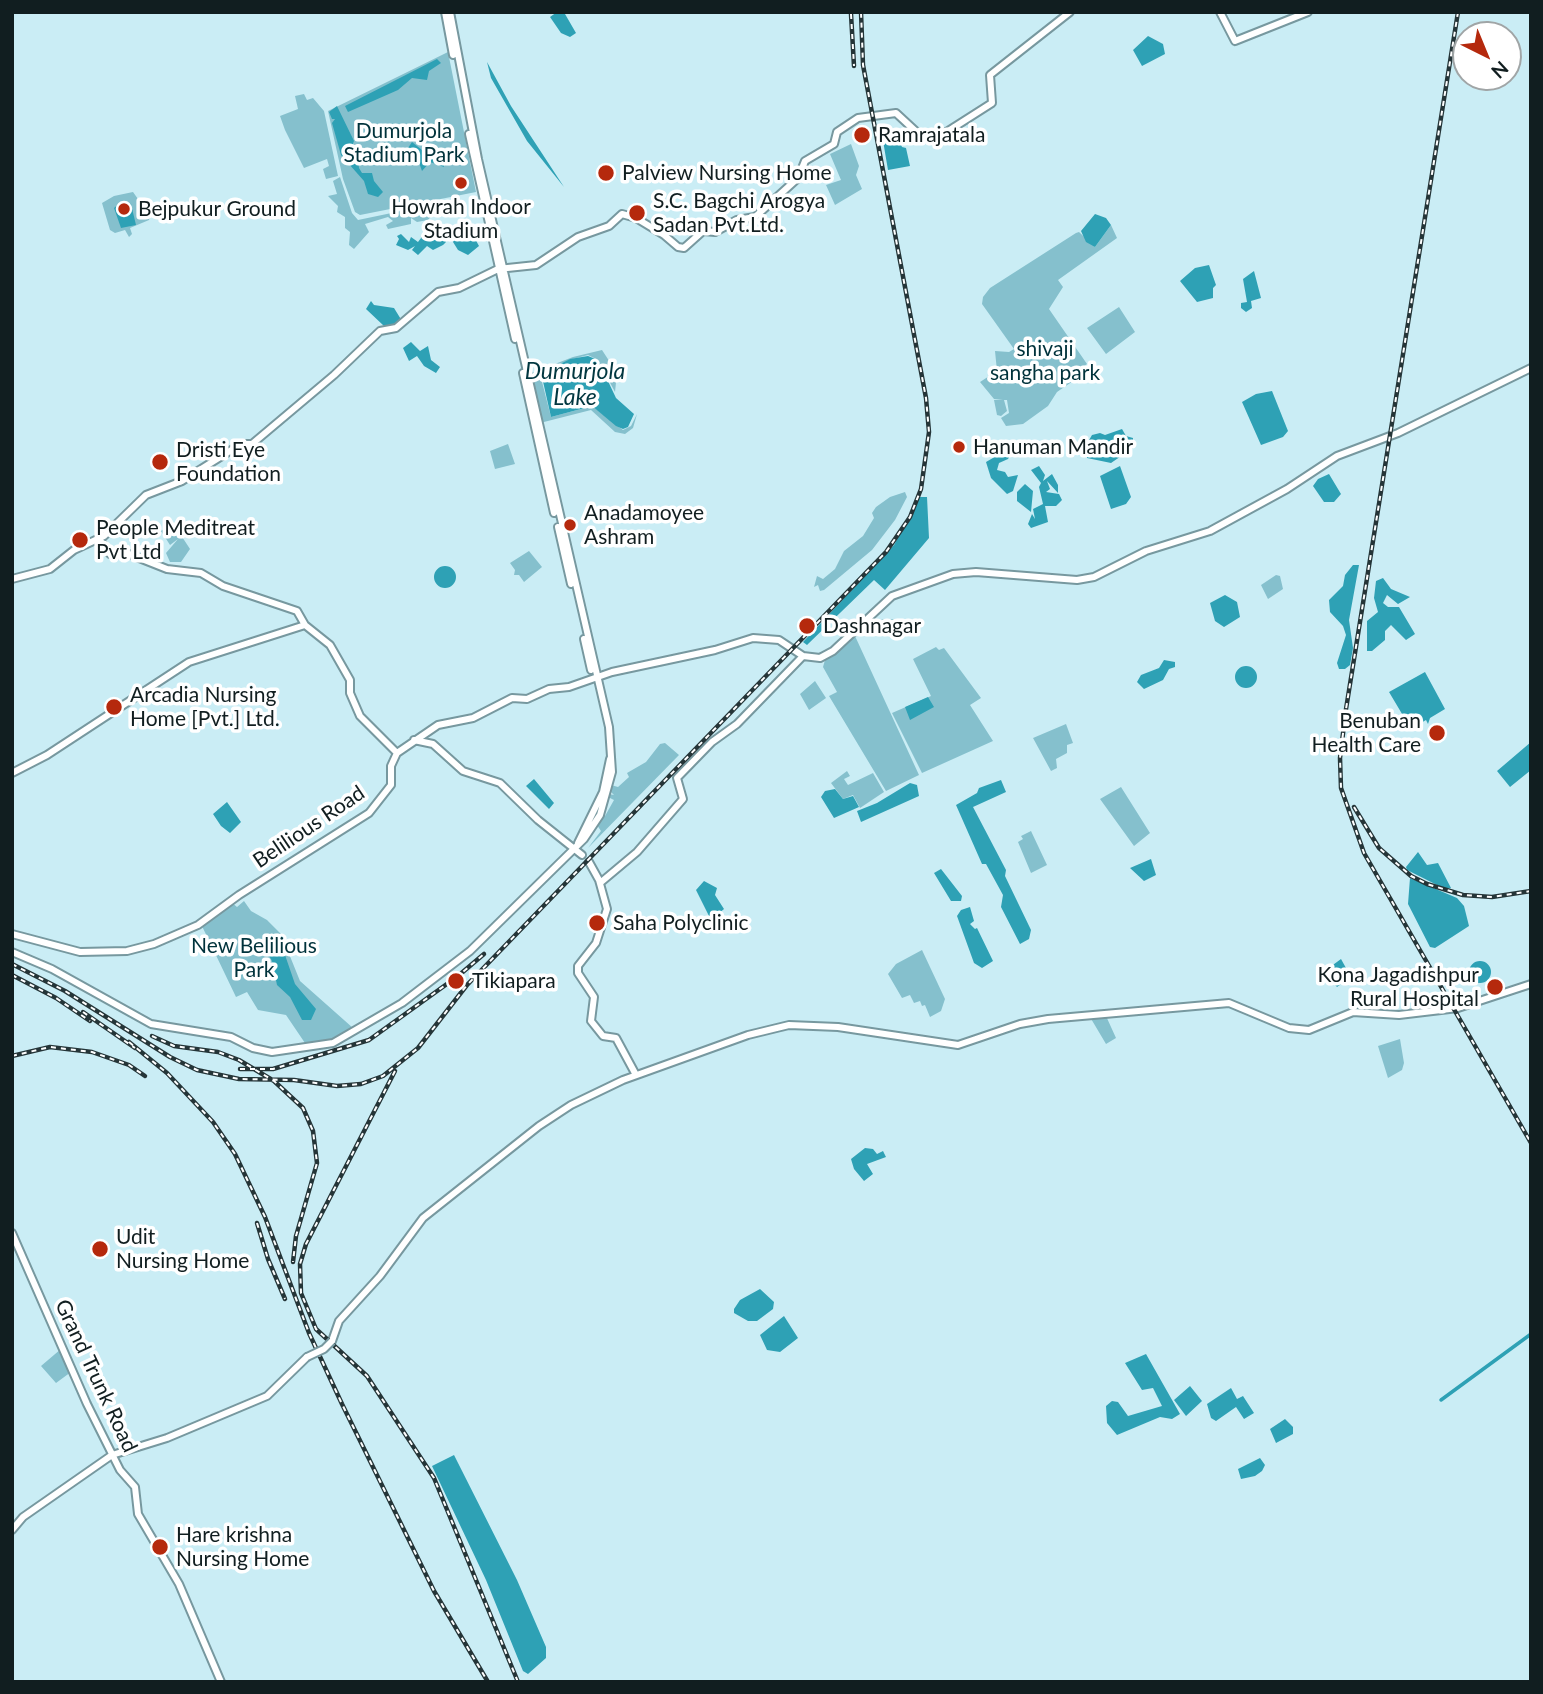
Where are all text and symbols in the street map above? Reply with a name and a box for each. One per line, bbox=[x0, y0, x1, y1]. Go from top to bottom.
north arrow bbox=[1452, 21, 1522, 91]
text: N bbox=[1487, 57, 1514, 84]
park label: Dumurjola Stadium Park bbox=[343, 118, 465, 168]
place label: Ramrajatala bbox=[878, 122, 985, 148]
marker: Ramrajatala bbox=[852, 125, 872, 145]
place label: Palview Nursing Home bbox=[622, 160, 832, 186]
marker: Palview Nursing Home bbox=[596, 163, 616, 183]
marker: Howrah Indoor Stadium bbox=[453, 175, 469, 191]
place label: S.C. Bagchi Arogya Sadan Pvt.Ltd. bbox=[653, 188, 825, 238]
place label: Howrah Indoor Stadium bbox=[391, 194, 531, 244]
place label: Bejpukur Ground bbox=[138, 196, 296, 222]
marker: Bejpukur Ground bbox=[116, 201, 132, 217]
marker: S.C. Bagchi Arogya Sadan Pvt.Ltd. bbox=[627, 203, 647, 223]
park label: shivaji sangha park bbox=[990, 336, 1100, 386]
water label: Dumurjola Lake bbox=[525, 358, 625, 412]
place label: Hanuman Mandir bbox=[973, 434, 1133, 460]
place label: Dristi Eye Foundation bbox=[176, 437, 281, 487]
marker: Hanuman Mandir bbox=[951, 439, 967, 455]
marker: Dristi Eye Foundation bbox=[150, 452, 170, 472]
place label: Anadamoyee Ashram bbox=[584, 500, 704, 550]
place label: People Meditreat Pvt Ltd bbox=[96, 515, 255, 565]
marker: Anadamoyee Ashram bbox=[562, 517, 578, 533]
marker: People Meditreat Pvt Ltd bbox=[70, 530, 90, 550]
place label: Dashnagar bbox=[823, 613, 921, 639]
marker: Dashnagar bbox=[797, 616, 817, 636]
place label: Arcadia Nursing Home [Pvt.] Ltd. bbox=[130, 682, 280, 732]
marker: Arcadia Nursing Home [Pvt.] Ltd. bbox=[104, 697, 124, 717]
place label: Benuban Health Care bbox=[1311, 708, 1421, 758]
marker: Benuban Health Care bbox=[1427, 723, 1447, 743]
street label: Belilious Road bbox=[248, 780, 370, 874]
place label: Saha Polyclinic bbox=[613, 910, 748, 936]
marker: Saha Polyclinic bbox=[587, 913, 607, 933]
park label: New Belilious Park bbox=[191, 933, 317, 983]
place label: Kona Jagadishpur Rural Hospital bbox=[1317, 962, 1479, 1012]
place label: Tikiapara bbox=[472, 968, 556, 994]
marker: Tikiapara bbox=[446, 971, 466, 991]
marker: Kona Jagadishpur Rural Hospital bbox=[1485, 977, 1505, 997]
place label: Udit Nursing Home bbox=[116, 1224, 249, 1274]
marker: Udit Nursing Home bbox=[90, 1239, 110, 1259]
street label: Grand Trunk Road bbox=[50, 1296, 142, 1456]
place label: Hare krishna Nursing Home bbox=[176, 1522, 309, 1572]
marker: Hare krishna Nursing Home bbox=[150, 1537, 170, 1557]

